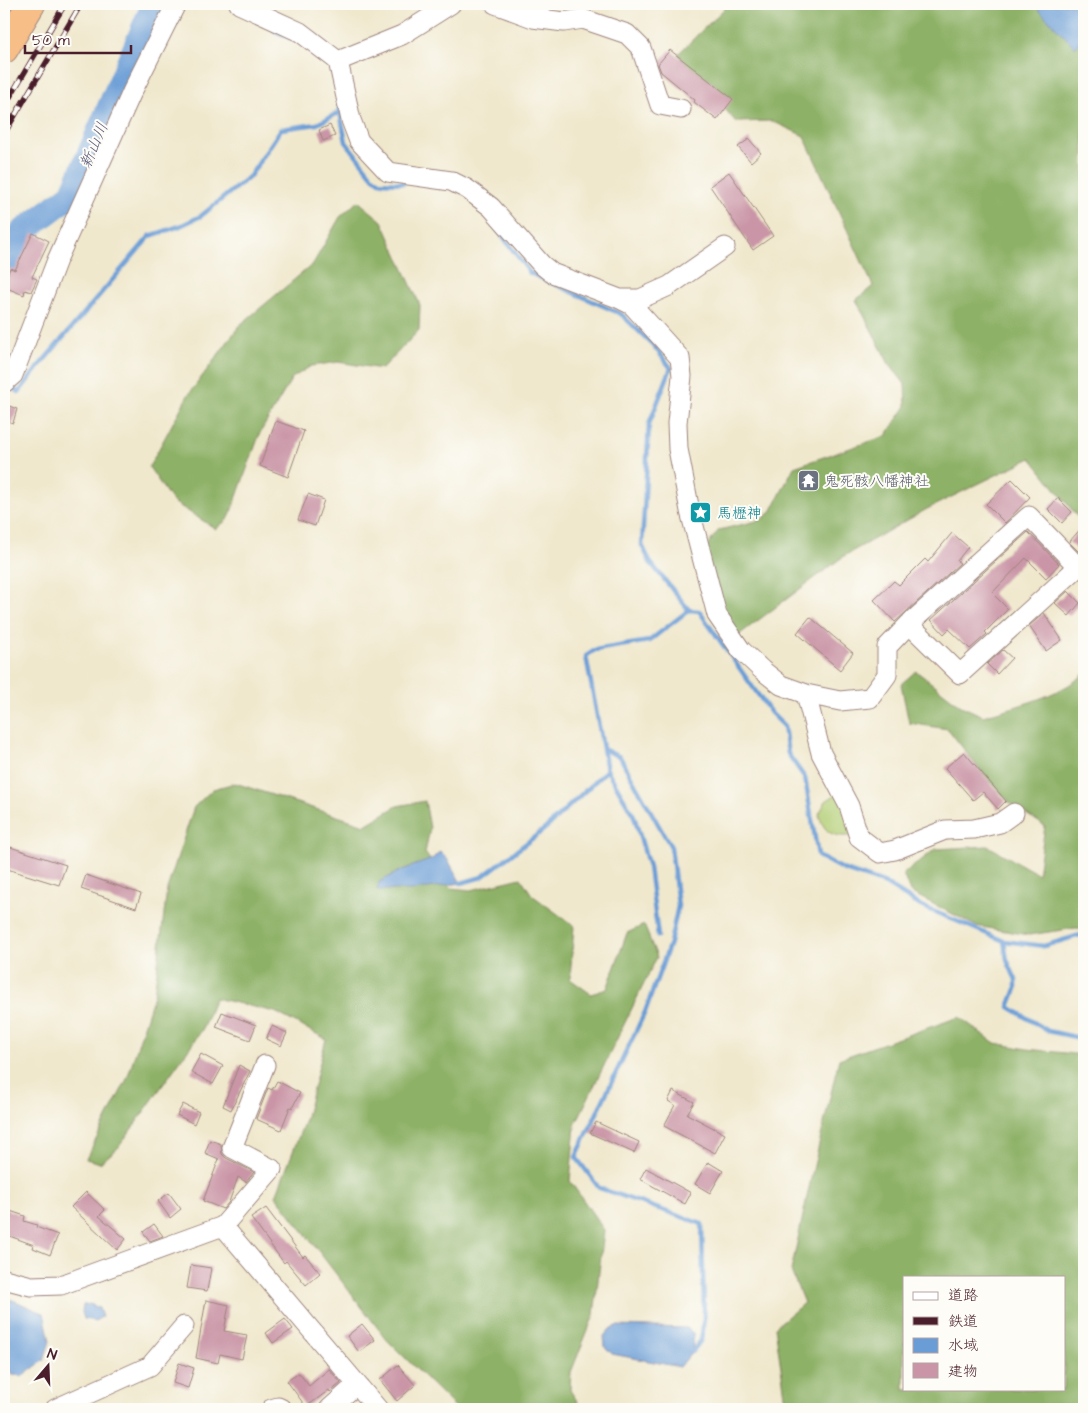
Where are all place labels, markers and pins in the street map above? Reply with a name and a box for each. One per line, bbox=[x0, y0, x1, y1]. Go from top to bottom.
temple icon: 鬼死骸八幡神社 bbox=[796, 469, 820, 493]
place label: 鬼死骸八幡神社 bbox=[824, 471, 929, 492]
place icon: 馬櫪神 bbox=[689, 501, 713, 525]
place label: 馬櫪神 bbox=[717, 503, 762, 524]

